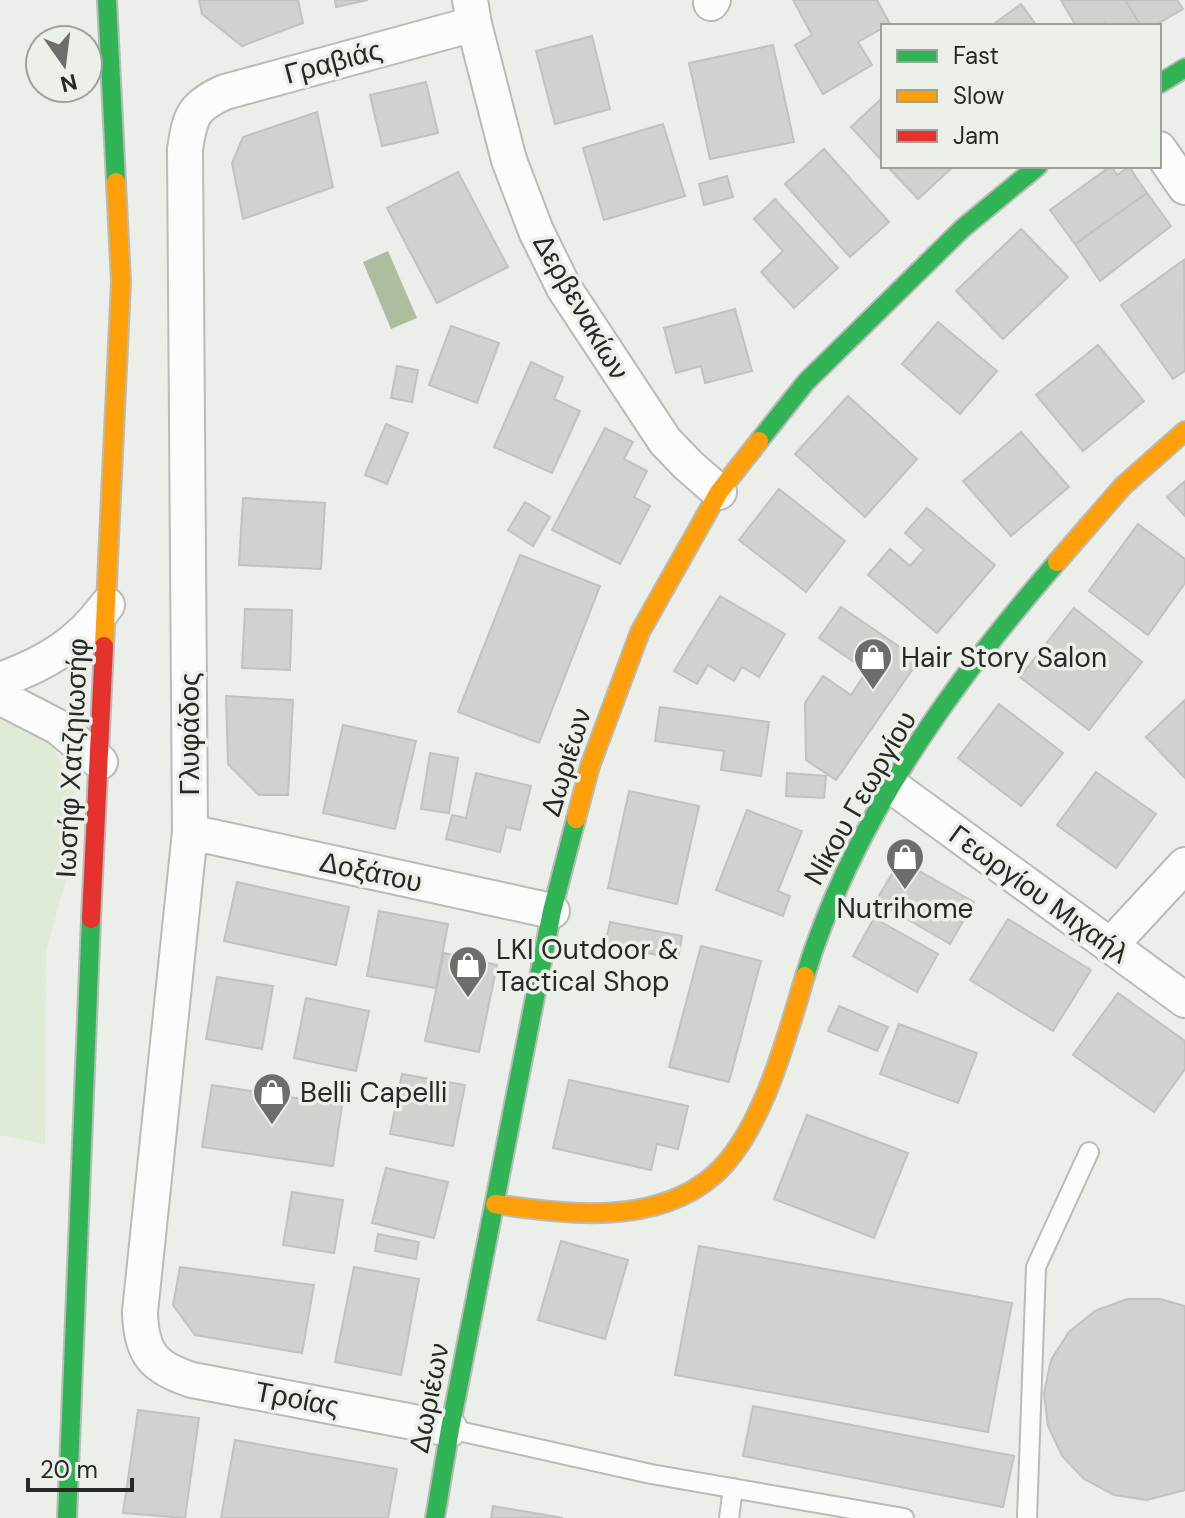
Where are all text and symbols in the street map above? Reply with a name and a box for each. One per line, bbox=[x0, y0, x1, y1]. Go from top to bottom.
north arrow bbox=[24, 24, 104, 104]
legend bbox=[881, 24, 1161, 168]
street label: Γραβιάς bbox=[280, 31, 386, 93]
text: Fast bbox=[953, 40, 999, 71]
text: N bbox=[57, 67, 80, 99]
text: Slow bbox=[953, 80, 1004, 111]
text: Jam bbox=[953, 120, 999, 151]
street label: Δερβενακίων bbox=[524, 228, 638, 386]
shop icon: Hair Story Salon bbox=[852, 636, 894, 691]
street label: Ιωσήφ Χατζηιωσήφ bbox=[47, 637, 97, 879]
place label: Hair Story Salon bbox=[901, 639, 1107, 676]
street label: Γλυφάδος bbox=[171, 672, 208, 796]
street label: Δωριέων bbox=[532, 703, 600, 821]
street label: Νίκου Γεωργίου bbox=[795, 704, 925, 892]
street label: Γεωργίου Μιχαήλ bbox=[942, 816, 1136, 972]
shop icon: Nutrihome bbox=[884, 836, 926, 891]
street label: Δοξάτου bbox=[316, 843, 426, 901]
place label: Nutrihome bbox=[836, 890, 974, 927]
place label: LKI Outdoor & Tactical Shop bbox=[496, 931, 679, 1000]
shop icon: LKI Outdoor & Tactical Shop bbox=[447, 944, 489, 999]
shop icon: Belli Capelli bbox=[251, 1071, 293, 1126]
place label: Belli Capelli bbox=[300, 1074, 447, 1111]
street label: Δωριέων bbox=[400, 1340, 458, 1456]
street label: Τροίας bbox=[252, 1373, 342, 1425]
scale bar bbox=[28, 1442, 132, 1492]
text: 20 m bbox=[40, 1454, 98, 1485]

